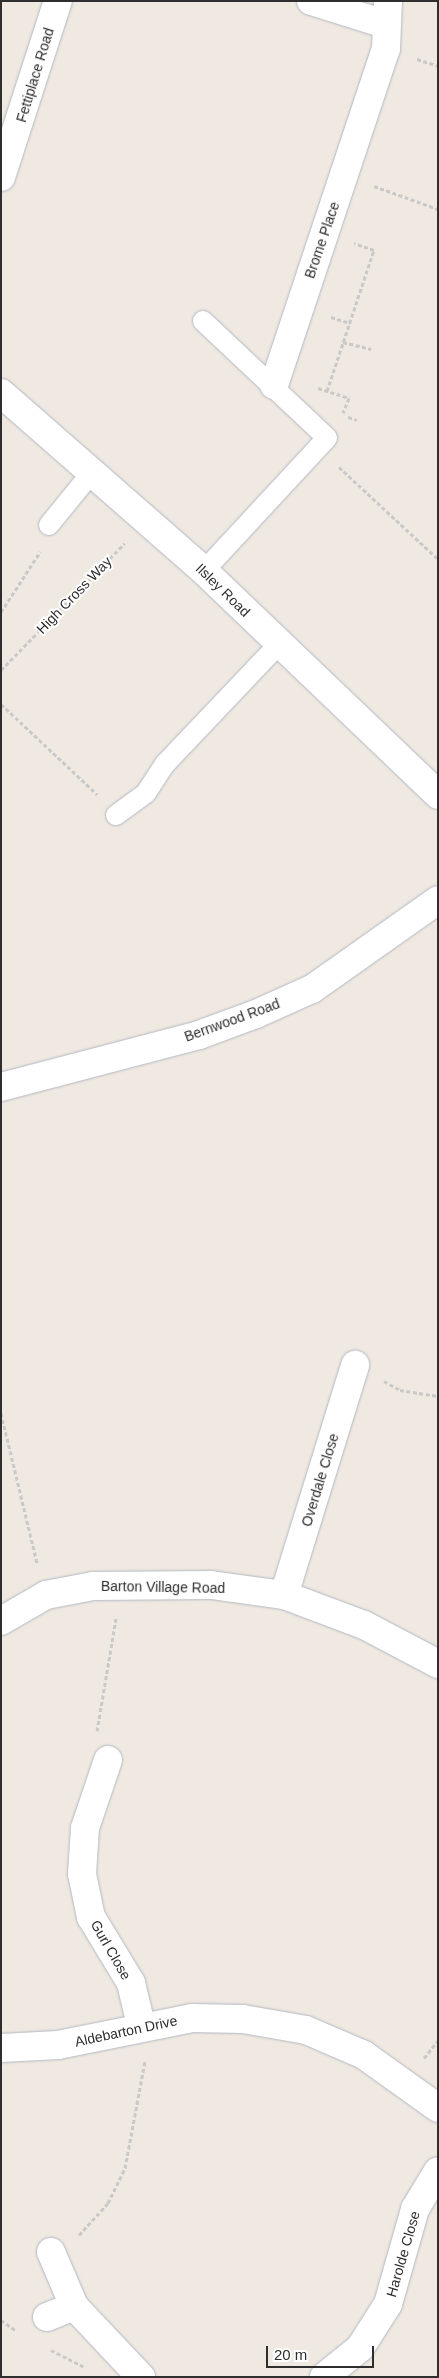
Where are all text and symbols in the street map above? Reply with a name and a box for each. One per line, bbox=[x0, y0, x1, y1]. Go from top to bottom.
street label: Fettiplace Road bbox=[13, 26, 57, 124]
street label: Brome Place bbox=[301, 199, 343, 281]
street label: High Cross Way bbox=[33, 553, 115, 637]
street label: Ilsley Road bbox=[192, 560, 254, 620]
street label: Bernwood Road bbox=[182, 995, 282, 1045]
street label: Overdale Close bbox=[298, 1431, 342, 1529]
street label: Barton Village Road bbox=[101, 1578, 225, 1596]
street label: Gurl Close bbox=[87, 1917, 135, 1983]
street label: Aldebarton Drive bbox=[73, 2012, 179, 2050]
street label: Harolde Close bbox=[383, 2209, 423, 2299]
scale bar bbox=[269, 2336, 376, 2368]
text: 20 m bbox=[274, 2346, 307, 2363]

